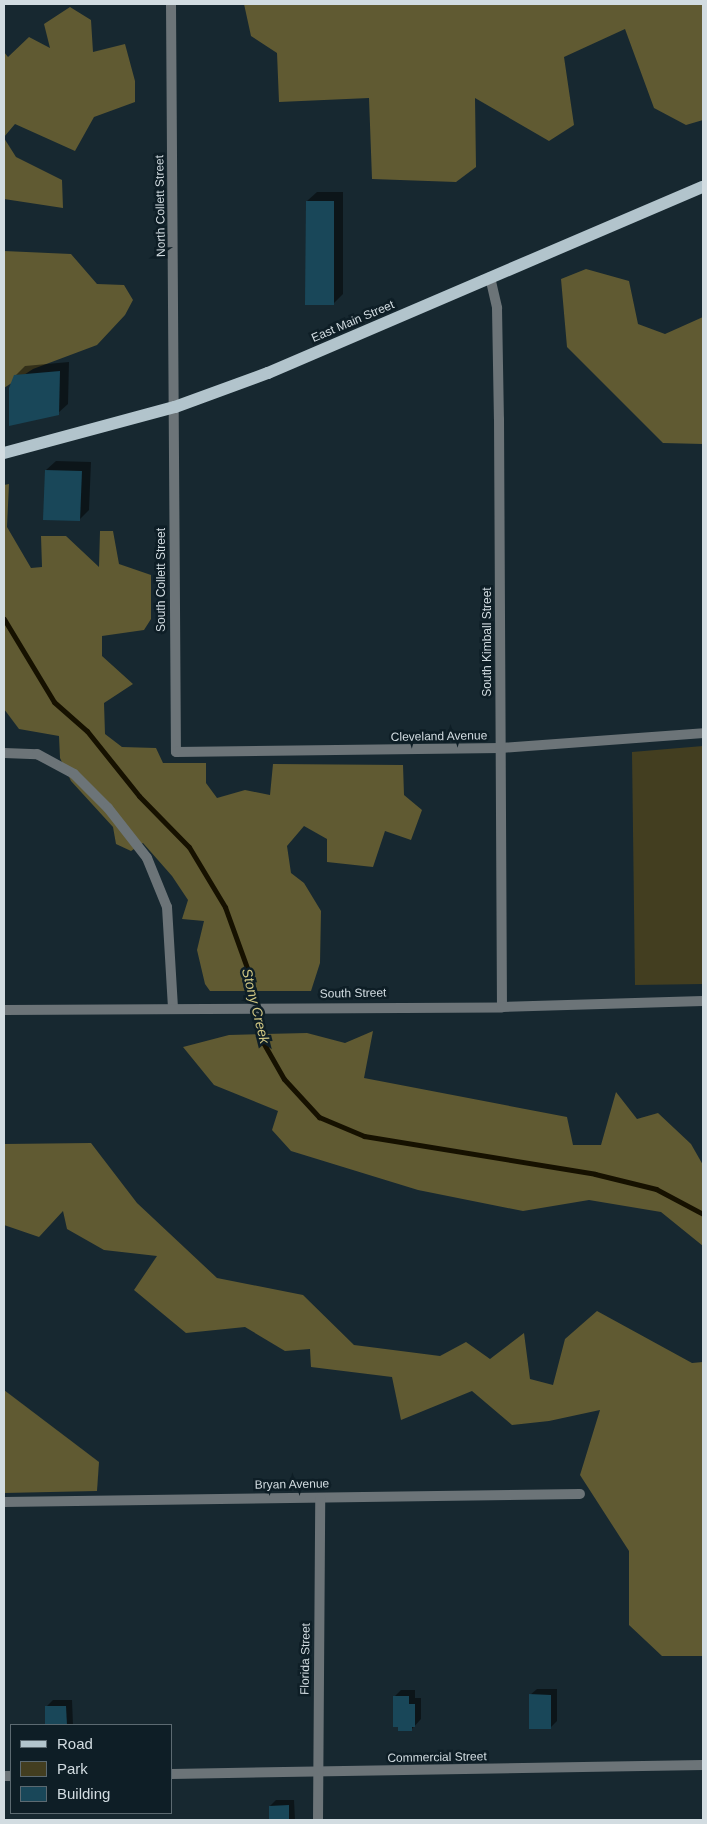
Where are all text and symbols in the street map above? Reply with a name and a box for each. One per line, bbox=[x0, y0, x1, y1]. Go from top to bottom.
street label: North Collett Street bbox=[153, 155, 169, 257]
street label: East Main Street bbox=[309, 298, 397, 346]
street label: South Collett Street bbox=[155, 528, 169, 632]
street label: South Kimball Street bbox=[481, 587, 495, 697]
street label: Cleveland Avenue bbox=[390, 729, 488, 745]
water label: Stony Creek bbox=[239, 967, 273, 1045]
street label: South Street bbox=[320, 986, 386, 1002]
street label: Bryan Avenue bbox=[254, 1477, 330, 1493]
street label: Florida Street bbox=[298, 1623, 314, 1695]
legend bbox=[10, 1724, 172, 1814]
text: Road bbox=[57, 1735, 93, 1752]
street label: Commercial Street bbox=[387, 1750, 487, 1766]
text: Park bbox=[57, 1760, 88, 1777]
text: Building bbox=[57, 1785, 110, 1802]

